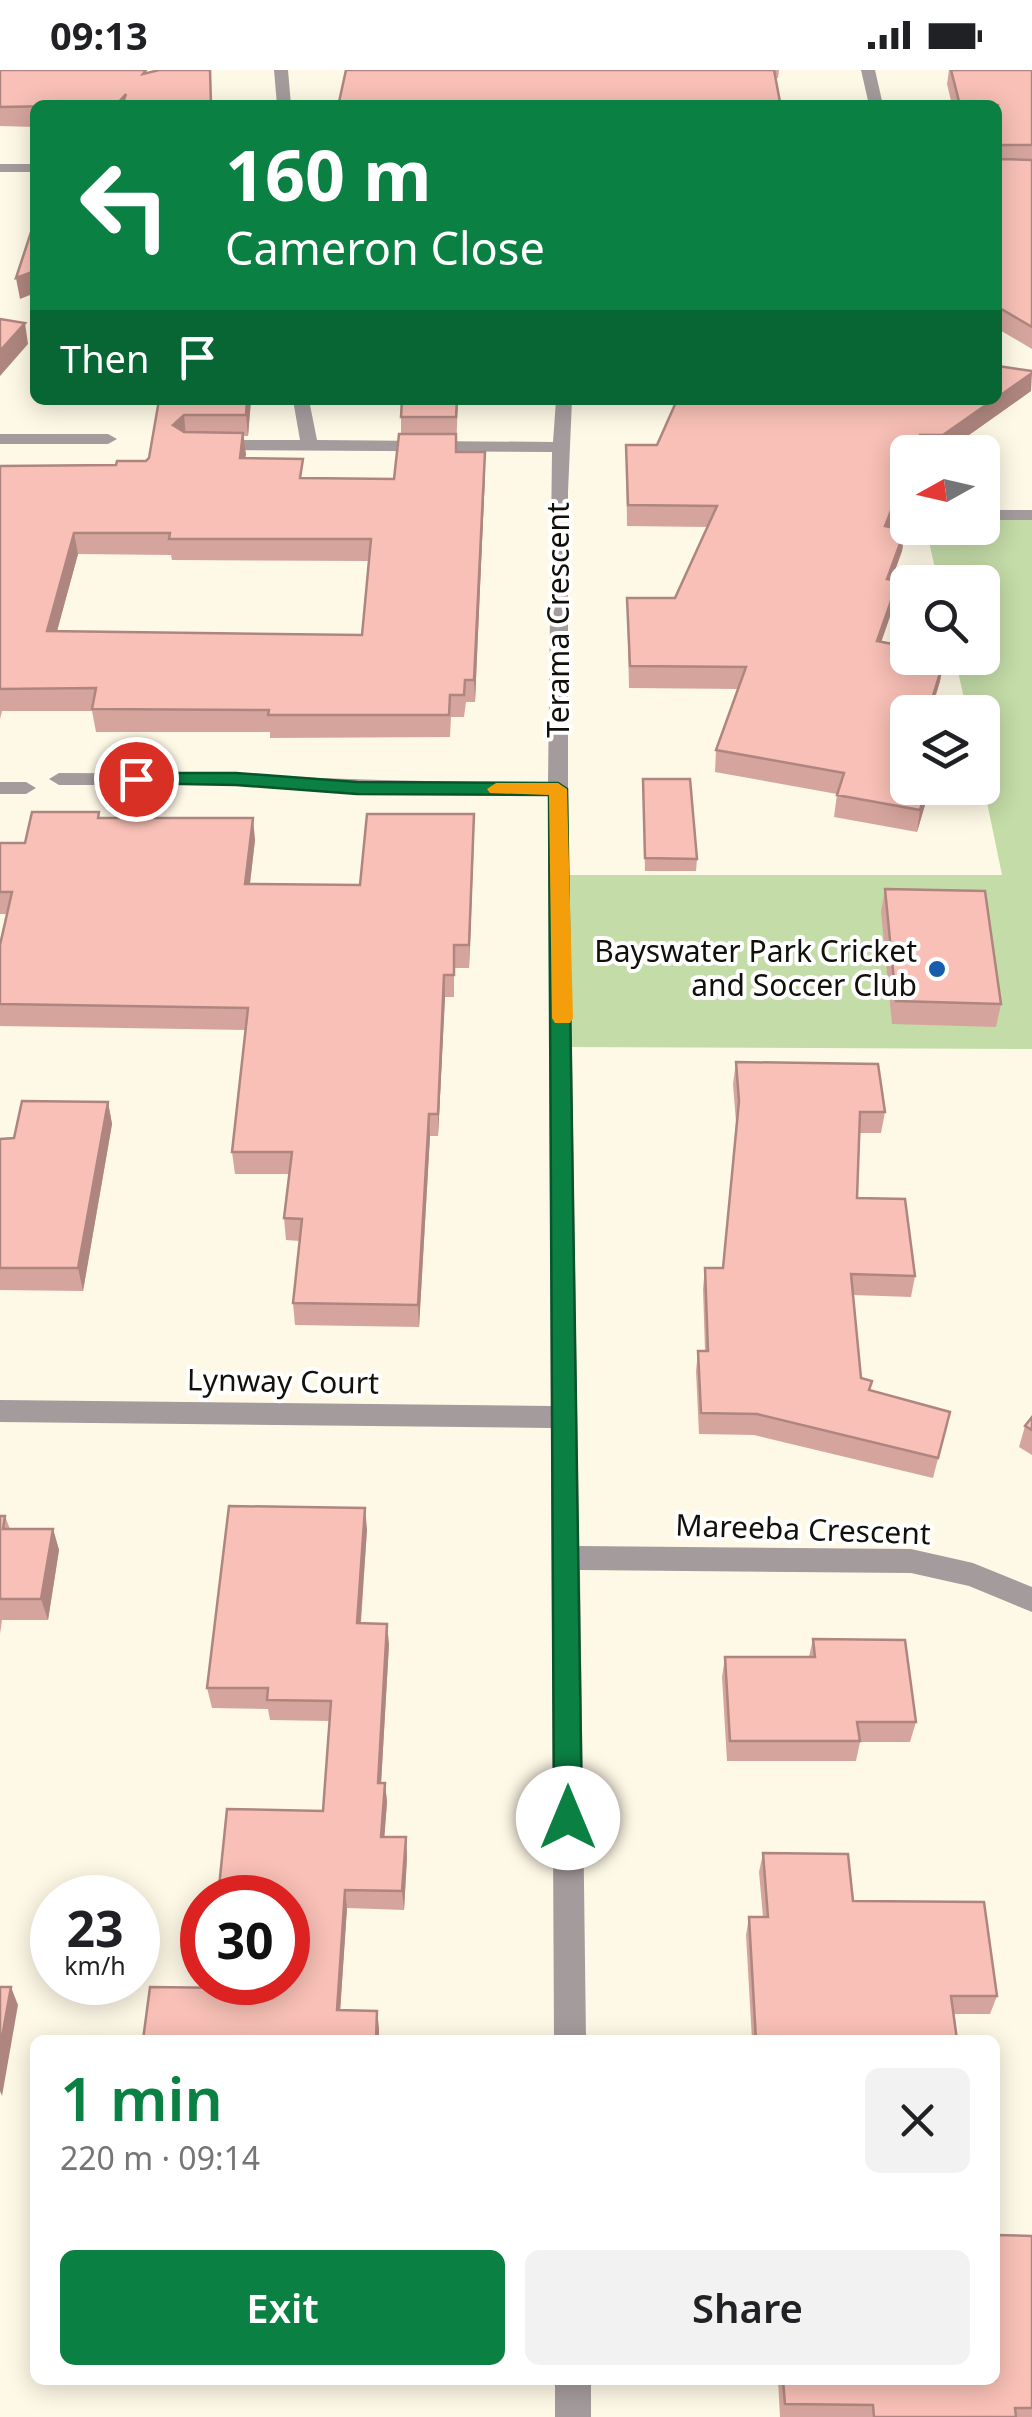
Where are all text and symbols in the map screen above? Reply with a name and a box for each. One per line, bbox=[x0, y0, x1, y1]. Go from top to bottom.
text: 09:13 bbox=[50, 9, 148, 61]
text: 160 m bbox=[225, 126, 432, 222]
icon: left bbox=[60, 140, 190, 270]
text: Cameron Close bbox=[225, 217, 545, 278]
icon: arrive bbox=[170, 330, 225, 385]
text: Then bbox=[60, 332, 150, 384]
north arrow bbox=[890, 435, 1000, 545]
map controls bbox=[890, 435, 1000, 805]
street label: Terama Crescent bbox=[537, 502, 578, 738]
button: search bbox=[890, 565, 1000, 675]
button: layers bbox=[890, 695, 1000, 805]
pin bbox=[94, 737, 179, 822]
icon: arrive bbox=[109, 752, 164, 807]
place label: Bayswater Park Cricket and Soccer Club bbox=[594, 930, 917, 1005]
marker: Bayswater Park Cricket and Soccer Club bbox=[926, 958, 948, 980]
street label: Lynway Court bbox=[187, 1358, 380, 1403]
street label: Mareeba Crescent bbox=[675, 1504, 932, 1553]
position arrow bbox=[516, 1766, 620, 1870]
speed limit sign: 30 bbox=[180, 1875, 310, 2005]
text: 23 bbox=[66, 1894, 124, 1962]
text: km/h bbox=[64, 1948, 126, 1982]
text: 1 min bbox=[60, 2057, 223, 2139]
button: close bbox=[865, 2068, 970, 2173]
text: 220 m · 09:14 bbox=[60, 2136, 260, 2179]
button: Exit bbox=[60, 2250, 505, 2365]
button: Share bbox=[525, 2250, 970, 2365]

